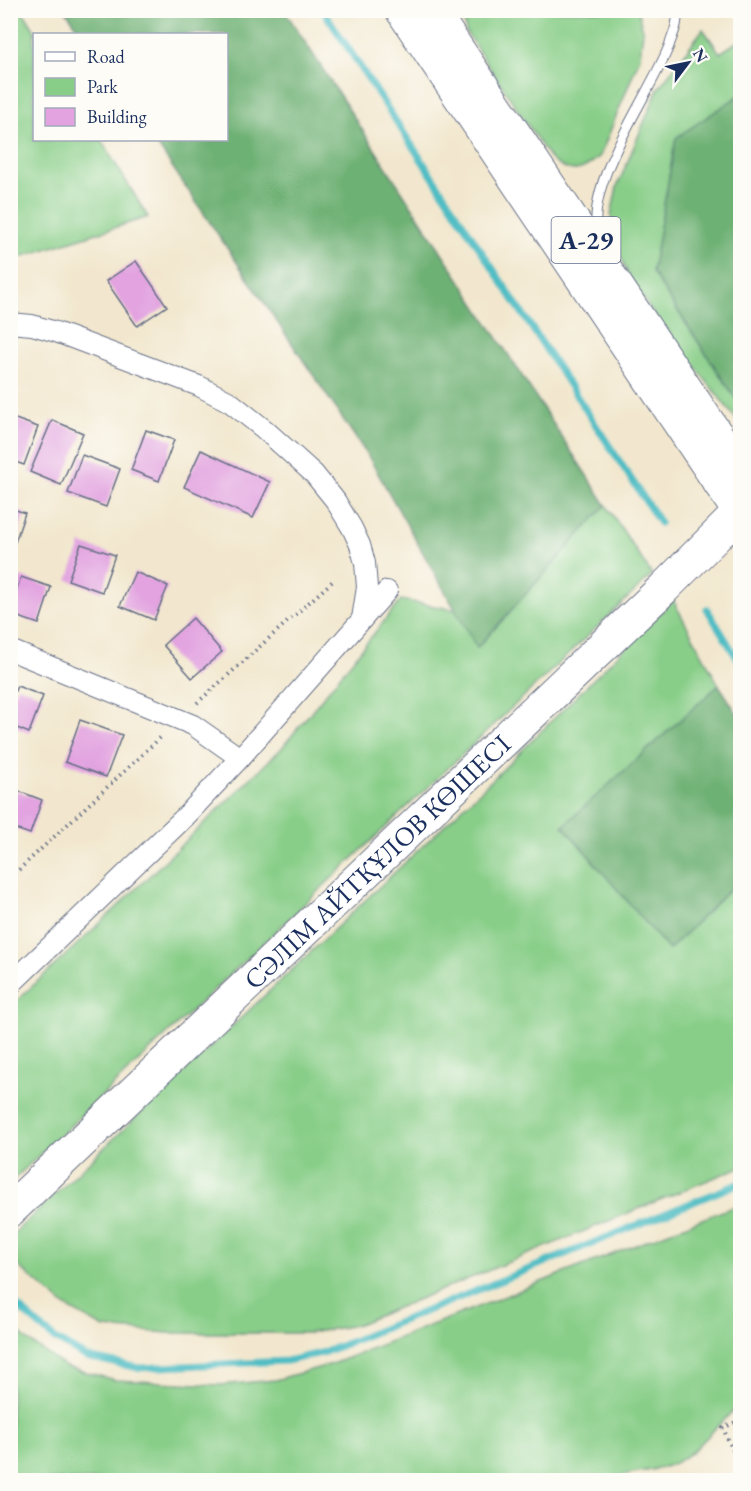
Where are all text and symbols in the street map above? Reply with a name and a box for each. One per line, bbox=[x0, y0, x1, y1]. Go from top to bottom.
legend bbox=[33, 33, 228, 141]
north arrow bbox=[658, 33, 718, 93]
text: N bbox=[688, 44, 713, 66]
text: Road bbox=[87, 45, 126, 68]
text: Park bbox=[87, 75, 118, 98]
text: Building bbox=[87, 105, 147, 128]
road number: A-29 bbox=[552, 217, 620, 263]
street label: СӘЛІМ АЙТҚҰЛОВ КӨШЕСІ bbox=[236, 726, 518, 996]

